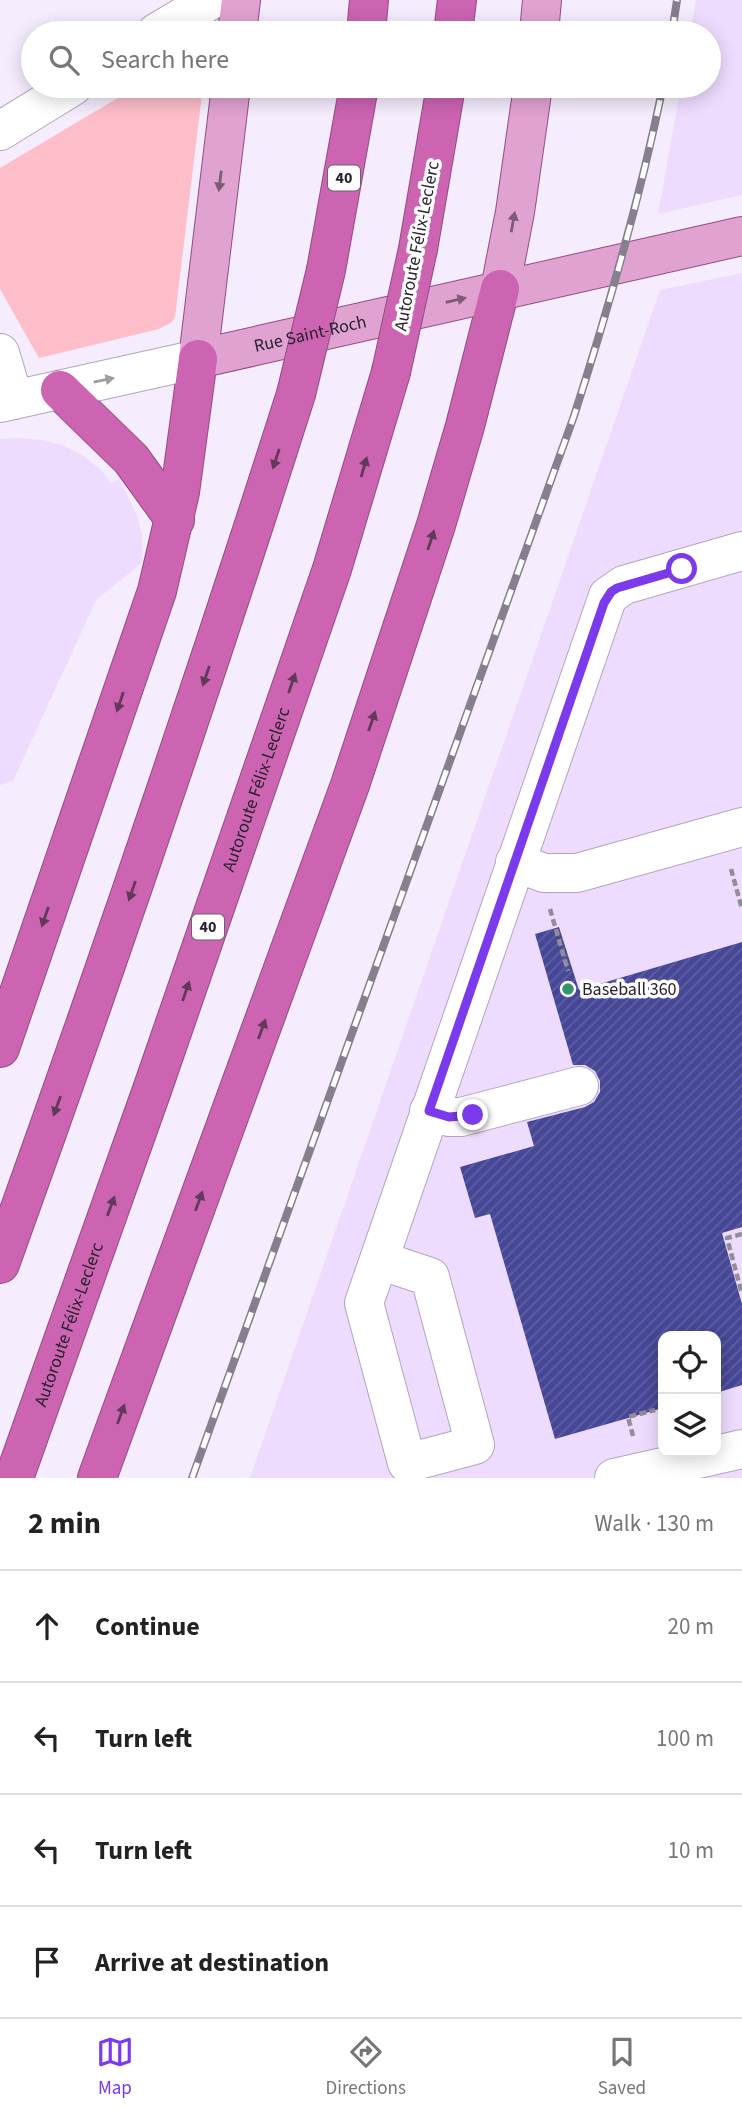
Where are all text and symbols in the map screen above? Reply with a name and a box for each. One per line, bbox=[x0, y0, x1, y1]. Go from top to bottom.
search box bbox=[21, 21, 721, 98]
icon: search bbox=[45, 41, 83, 79]
text: Search here bbox=[101, 41, 229, 78]
street label: Autoroute Félix-Leclerc bbox=[388, 159, 446, 333]
road number: 40 bbox=[328, 166, 360, 190]
one-way arrow bbox=[215, 170, 226, 192]
one-way arrow bbox=[508, 211, 519, 233]
one-way arrow bbox=[445, 294, 467, 305]
street label: Rue Saint-Roch bbox=[252, 309, 369, 358]
one-way arrow bbox=[93, 374, 115, 385]
one-way arrow bbox=[271, 449, 281, 470]
one-way arrow bbox=[359, 457, 369, 478]
one-way arrow bbox=[427, 530, 437, 551]
route start bbox=[666, 553, 697, 584]
one-way arrow bbox=[200, 665, 211, 686]
one-way arrow bbox=[287, 673, 298, 694]
one-way arrow bbox=[114, 692, 125, 713]
street label: Autoroute Félix-Leclerc bbox=[216, 704, 296, 875]
one-way arrow bbox=[367, 710, 378, 731]
one-way arrow bbox=[126, 880, 137, 901]
one-way arrow bbox=[39, 907, 50, 928]
road number: 40 bbox=[192, 914, 224, 939]
place label: Baseball 360 bbox=[582, 977, 677, 1002]
one-way arrow bbox=[181, 981, 192, 1002]
marker: Baseball 360 bbox=[560, 981, 576, 997]
one-way arrow bbox=[257, 1019, 268, 1040]
one-way arrow bbox=[51, 1095, 62, 1116]
route end bbox=[457, 1099, 488, 1130]
one-way arrow bbox=[194, 1190, 205, 1211]
one-way arrow bbox=[106, 1195, 117, 1216]
street label: Autoroute Félix-Leclerc bbox=[28, 1239, 109, 1410]
map controls bbox=[658, 1331, 721, 1457]
button: locate bbox=[658, 1331, 721, 1394]
button: layers bbox=[658, 1394, 721, 1457]
one-way arrow bbox=[116, 1404, 127, 1425]
text: 2 min bbox=[28, 1502, 101, 1545]
text: Walk · 130 m bbox=[595, 1507, 714, 1540]
icon: ahead bbox=[28, 1607, 66, 1645]
text: Continue bbox=[95, 1608, 200, 1645]
text: 20 m bbox=[667, 1610, 714, 1643]
icon: left bbox=[28, 1719, 66, 1757]
text: Turn left bbox=[95, 1720, 192, 1757]
text: 100 m bbox=[656, 1722, 714, 1755]
icon: left bbox=[28, 1831, 66, 1869]
text: Turn left bbox=[95, 1832, 192, 1869]
text: 10 m bbox=[667, 1834, 714, 1867]
icon: arrive bbox=[28, 1943, 66, 1981]
text: Arrive at destination bbox=[95, 1944, 329, 1981]
tab: Map bbox=[96, 2033, 134, 2102]
tab: Directions bbox=[326, 2033, 406, 2102]
tab: Saved bbox=[598, 2033, 646, 2102]

